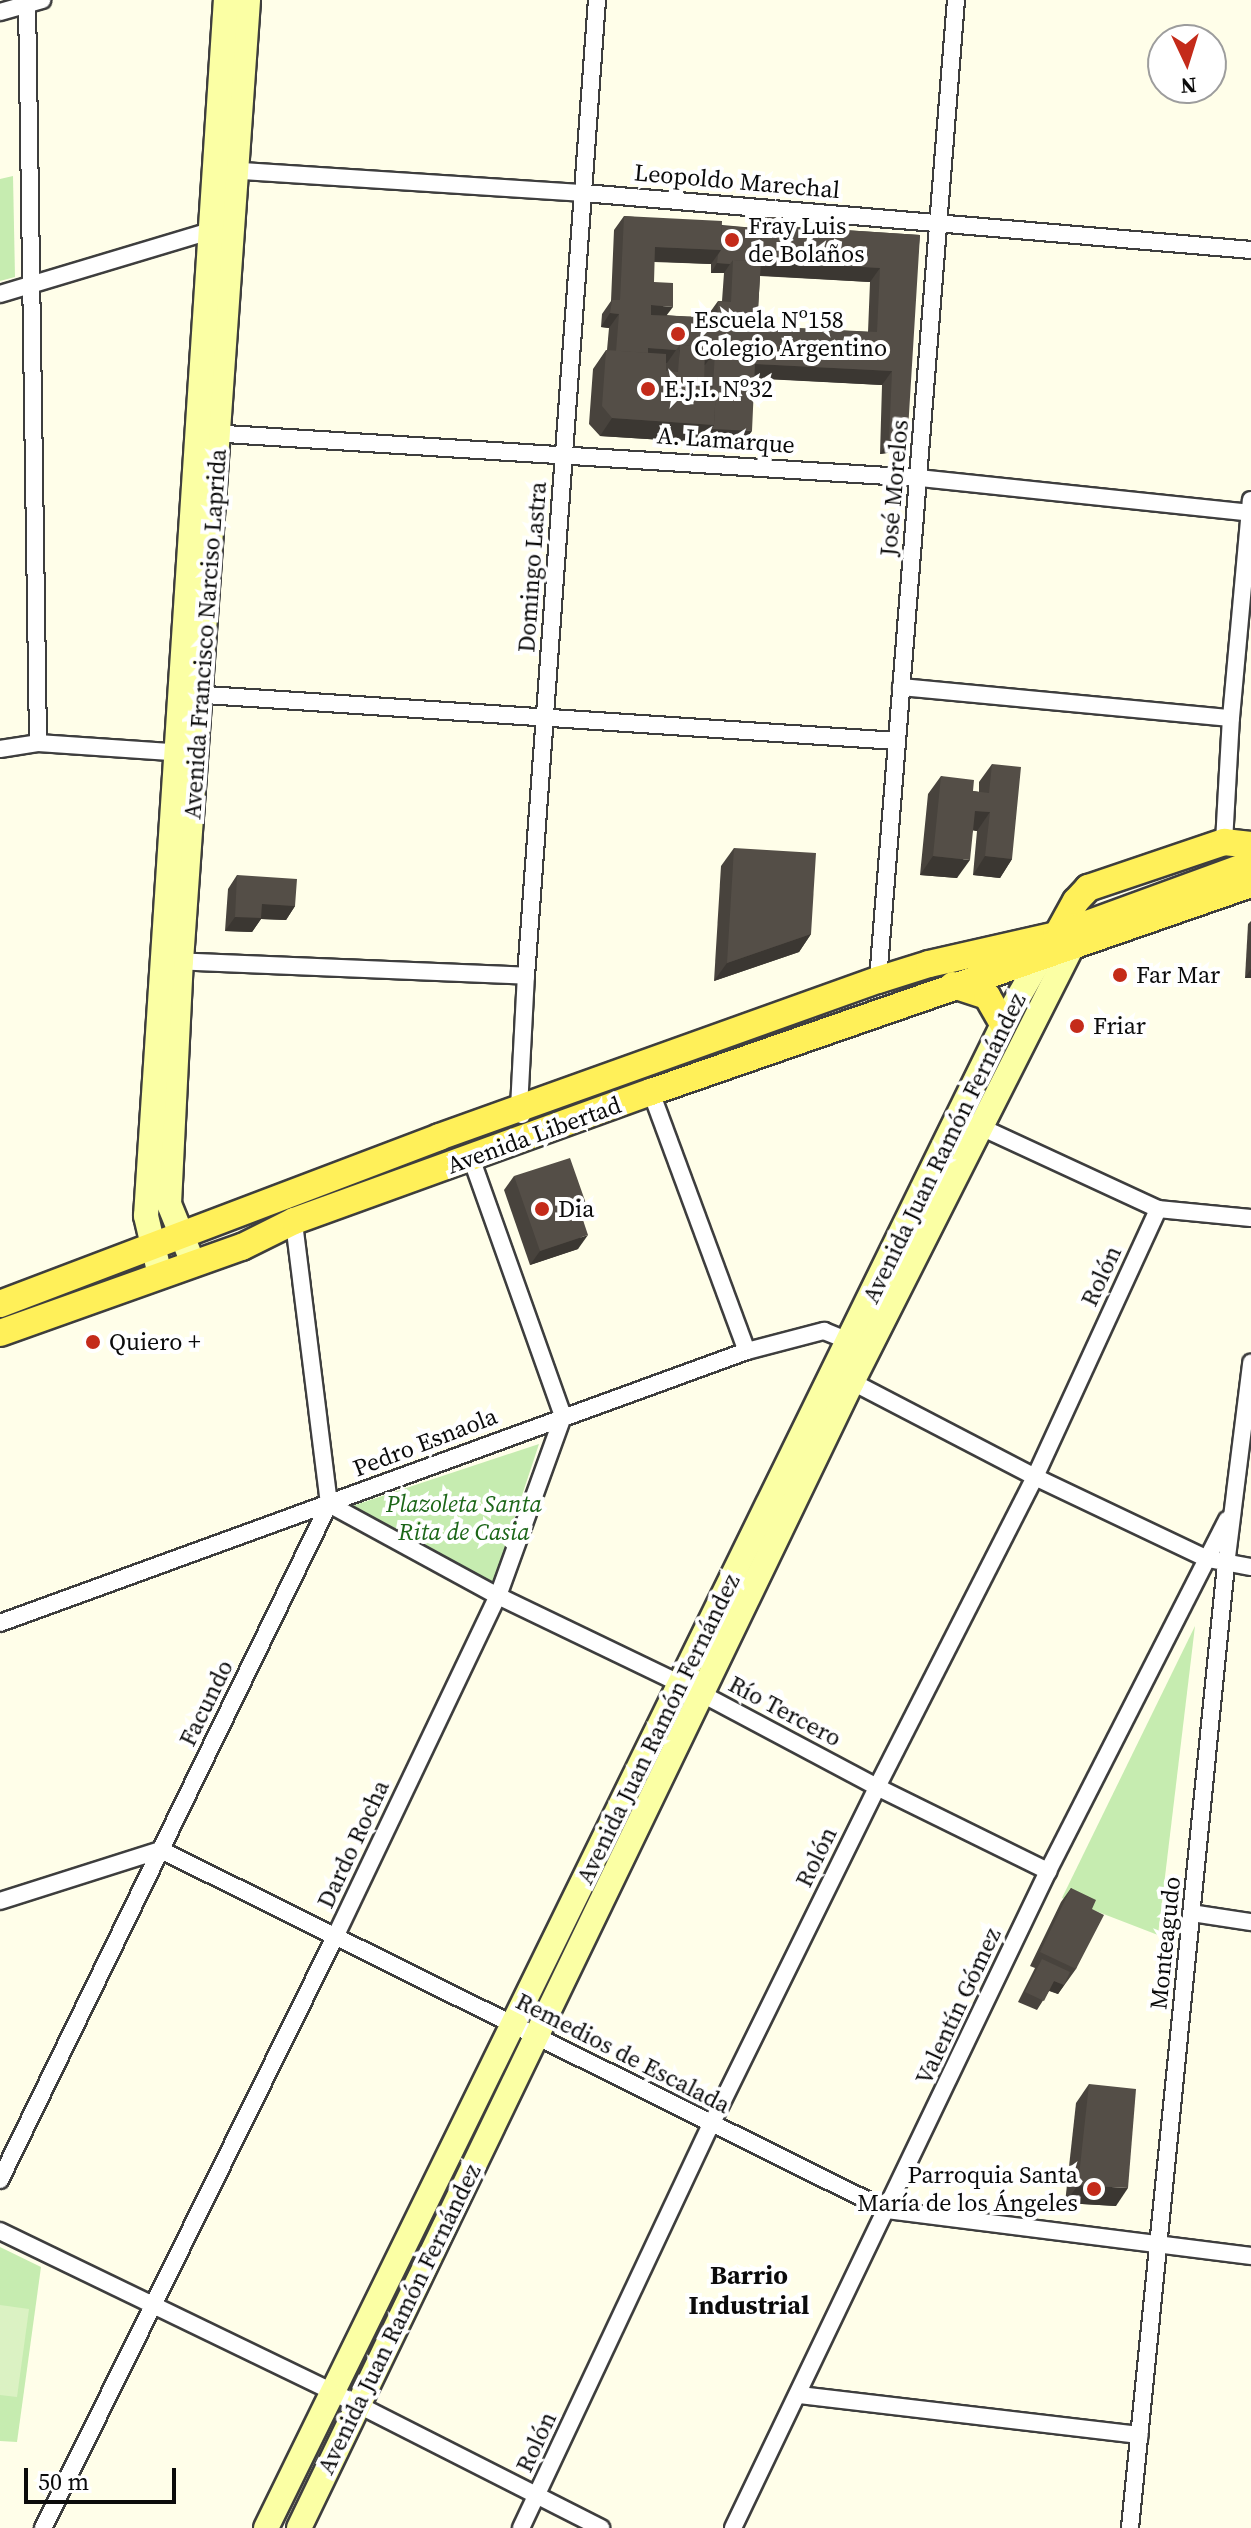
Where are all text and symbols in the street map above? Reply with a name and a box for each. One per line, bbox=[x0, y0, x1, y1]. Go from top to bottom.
north arrow bbox=[1147, 24, 1227, 104]
text: N bbox=[1179, 70, 1198, 101]
street label: Leopoldo Marechal bbox=[633, 158, 841, 204]
place label: Fray Luis de Bolaños bbox=[748, 212, 865, 268]
marker: Fray Luis de Bolaños bbox=[723, 231, 741, 249]
place label: Escuela Nº158 Colegio Argentino bbox=[694, 306, 887, 362]
marker: Escuela Nº158 Colegio Argentino bbox=[669, 325, 687, 343]
place label: E.J.I. Nº32 bbox=[664, 375, 773, 403]
marker: E.J.I. Nº32 bbox=[639, 380, 657, 398]
street label: José Morelos bbox=[874, 419, 914, 557]
street label: A. Lamarque bbox=[656, 421, 796, 459]
street label: Avenida Francisco Narciso Laprida bbox=[178, 448, 232, 820]
street label: Domingo Lastra bbox=[512, 481, 552, 653]
place label: Far Mar bbox=[1136, 961, 1220, 989]
marker: Far Mar bbox=[1111, 966, 1129, 984]
street label: Avenida Juan Ramón Fernández bbox=[856, 988, 1032, 1308]
place label: Friar bbox=[1093, 1012, 1146, 1040]
marker: Friar bbox=[1068, 1017, 1086, 1035]
street label: Avenida Libertad bbox=[443, 1090, 625, 1180]
place label: Dia bbox=[558, 1195, 594, 1223]
marker: Dia bbox=[533, 1200, 551, 1218]
street label: Rolón bbox=[1075, 1241, 1127, 1311]
place label: Quiero + bbox=[109, 1328, 201, 1356]
marker: Quiero + bbox=[84, 1333, 102, 1351]
street label: Pedro Esnaola bbox=[349, 1401, 501, 1483]
park label: Plazoleta Santa Rita de Casia bbox=[386, 1490, 542, 1546]
street label: Avenida Juan Ramón Fernández bbox=[570, 1569, 746, 1889]
street label: Facundo bbox=[173, 1655, 239, 1751]
street label: Río Tercero bbox=[724, 1669, 846, 1753]
street label: Dardo Rocha bbox=[311, 1775, 395, 1913]
street label: Rolón bbox=[789, 1822, 843, 1892]
street label: Monteagudo bbox=[1144, 1875, 1186, 2011]
street label: Valentín Gómez bbox=[909, 1923, 1007, 2089]
street label: Remedios de Escalada bbox=[511, 1987, 735, 2119]
street label: Avenida Juan Ramón Fernández bbox=[311, 2159, 487, 2479]
place label: Parroquia Santa María de los Ángeles bbox=[857, 2161, 1078, 2217]
marker: Parroquia Santa María de los Ángeles bbox=[1085, 2180, 1103, 2198]
district label: Barrio Industrial bbox=[689, 2260, 809, 2322]
street label: Rolón bbox=[510, 2407, 562, 2477]
scale bar bbox=[28, 2452, 180, 2502]
text: 50 m bbox=[38, 2465, 89, 2498]

